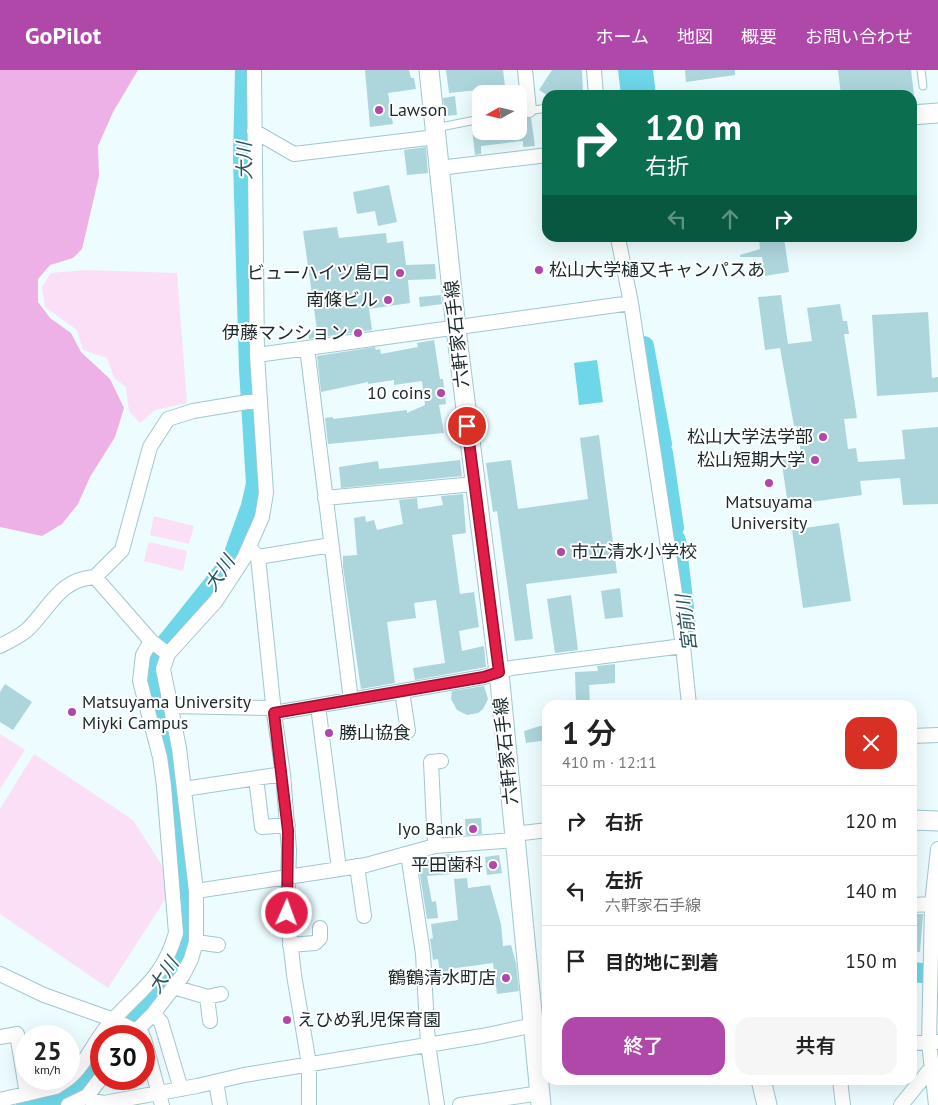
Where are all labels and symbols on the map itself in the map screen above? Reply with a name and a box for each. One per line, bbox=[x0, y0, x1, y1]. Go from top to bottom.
north arrow bbox=[472, 85, 528, 140]
place label: Lawson bbox=[389, 98, 447, 121]
marker: Lawson bbox=[373, 104, 385, 116]
water label: 大川 bbox=[232, 140, 256, 180]
place label: 松山大学樋又キャンパスあ bbox=[549, 258, 765, 281]
place label: ビューハイツ島口 bbox=[247, 261, 390, 284]
marker: 松山大学樋又キャンパスあ bbox=[533, 264, 545, 276]
marker: ビューハイツ島口 bbox=[394, 267, 406, 279]
street label: 六軒家石手線 bbox=[439, 279, 474, 389]
place label: 南條ビル bbox=[306, 288, 378, 311]
marker: 南條ビル bbox=[382, 294, 394, 306]
place label: 伊藤マンション bbox=[222, 321, 348, 344]
marker: 伊藤マンション bbox=[352, 327, 364, 339]
place label: 10 coins bbox=[367, 381, 431, 404]
marker: 10 coins bbox=[435, 387, 447, 399]
pin bbox=[446, 405, 488, 447]
place label: 松山大学法学部 bbox=[687, 425, 813, 448]
marker: 松山大学法学部 bbox=[817, 431, 829, 443]
place label: 松山短期大学 bbox=[697, 448, 805, 471]
marker: 松山短期大学 bbox=[809, 454, 821, 466]
marker: Matsuyama University bbox=[763, 477, 775, 489]
place label: Matsuyama University bbox=[725, 490, 813, 534]
place label: 市立清水小学校 bbox=[571, 540, 697, 563]
marker: 市立清水小学校 bbox=[555, 546, 567, 558]
water label: 大川 bbox=[198, 549, 241, 595]
water label: 宮前川 bbox=[670, 591, 701, 653]
place label: Matsuyama University Miyki Campus bbox=[82, 690, 252, 734]
street label: 六軒家石手線 bbox=[488, 696, 523, 806]
marker: Matsuyama University Miyki Campus bbox=[66, 706, 78, 718]
place label: 勝山協食 bbox=[339, 721, 411, 744]
marker: 勝山協食 bbox=[323, 727, 335, 739]
place label: Iyo Bank bbox=[397, 817, 463, 840]
marker: Iyo Bank bbox=[467, 823, 479, 835]
place label: 平田歯科 bbox=[411, 853, 483, 876]
marker: 平田歯科 bbox=[487, 859, 499, 871]
position arrow bbox=[260, 886, 312, 938]
water label: 大川 bbox=[143, 951, 184, 997]
place label: 鶴鶴清水町店 bbox=[388, 966, 496, 989]
marker: 鶴鶴清水町店 bbox=[500, 972, 512, 984]
place label: えひめ乳児保育園 bbox=[297, 1008, 441, 1031]
marker: えひめ乳児保育園 bbox=[281, 1014, 293, 1026]
speed limit sign: 30 bbox=[90, 1025, 155, 1090]

